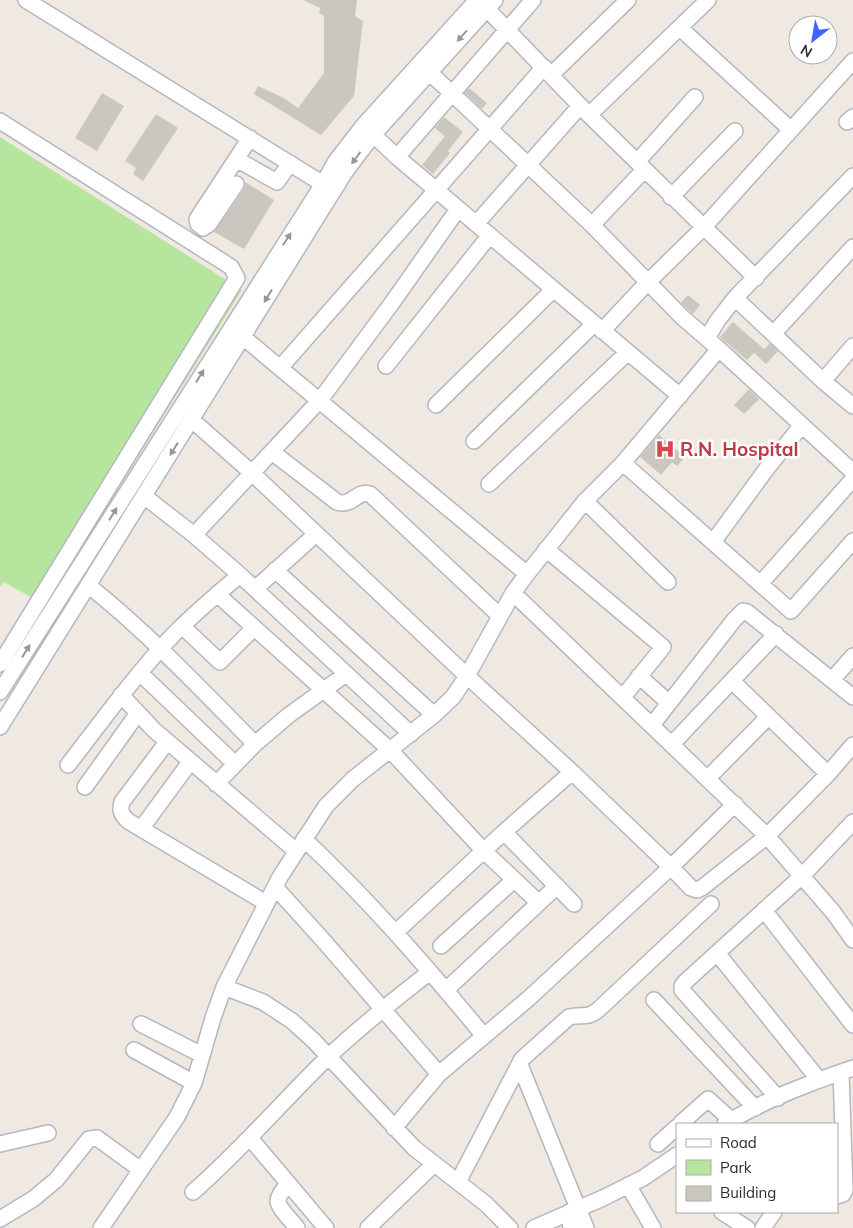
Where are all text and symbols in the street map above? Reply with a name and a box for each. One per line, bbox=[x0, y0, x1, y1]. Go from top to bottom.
north arrow bbox=[788, 15, 838, 65]
one-way arrow bbox=[456, 30, 468, 42]
text: N bbox=[797, 41, 815, 62]
one-way arrow bbox=[350, 151, 361, 164]
one-way arrow bbox=[282, 233, 292, 246]
one-way arrow bbox=[264, 289, 273, 302]
one-way arrow bbox=[195, 370, 204, 383]
place label: R.N. Hospital bbox=[680, 437, 799, 461]
hospital icon: R.N. Hospital bbox=[654, 438, 676, 460]
one-way arrow bbox=[169, 442, 178, 455]
one-way arrow bbox=[108, 507, 118, 520]
one-way arrow bbox=[21, 644, 31, 658]
legend bbox=[676, 1123, 838, 1213]
text: Road bbox=[720, 1133, 757, 1152]
text: Park bbox=[720, 1158, 752, 1177]
text: Building bbox=[720, 1183, 776, 1202]

